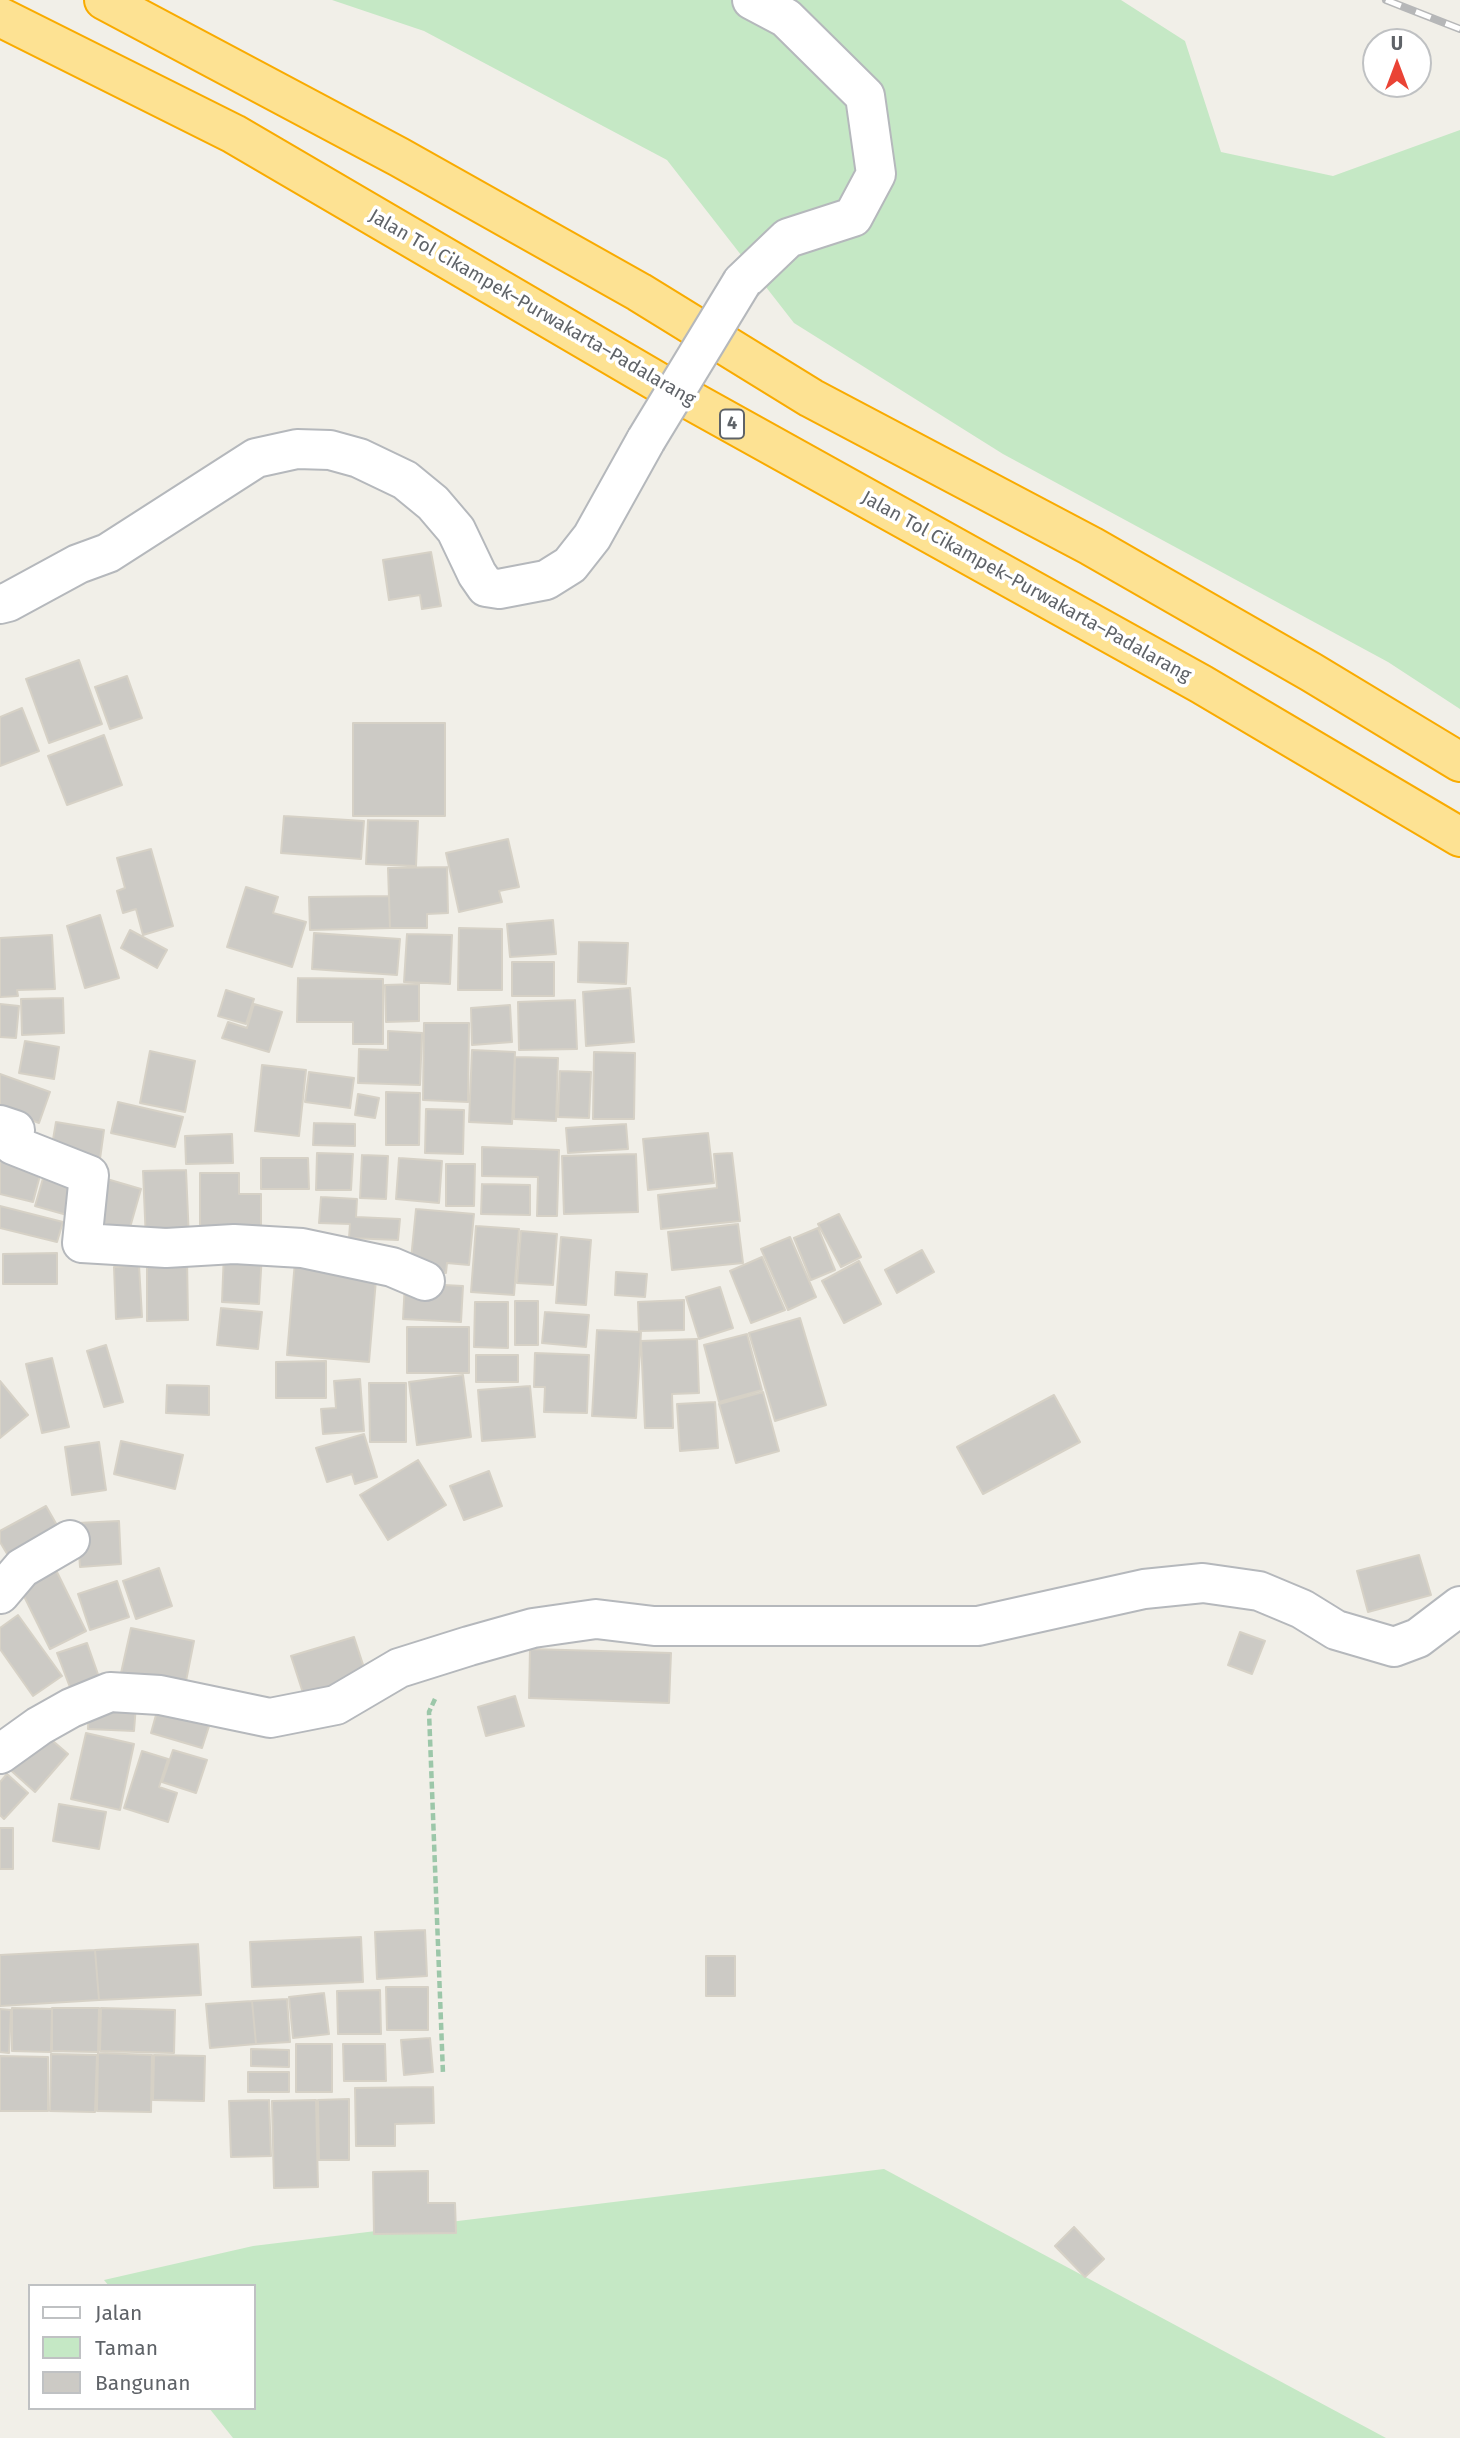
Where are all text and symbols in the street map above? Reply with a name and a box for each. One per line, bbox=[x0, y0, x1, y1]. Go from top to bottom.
north arrow bbox=[1362, 28, 1432, 98]
text: U bbox=[1391, 32, 1403, 55]
street label: Jalan Tol Cikampek–Purwakarta–Padalarang bbox=[365, 205, 699, 411]
road number: 4 bbox=[720, 410, 744, 438]
street label: Jalan Tol Cikampek–Purwakarta–Padalarang bbox=[857, 487, 1195, 687]
legend bbox=[28, 2284, 256, 2410]
text: Jalan bbox=[95, 2300, 142, 2326]
text: Taman bbox=[95, 2335, 158, 2361]
text: Bangunan bbox=[95, 2370, 190, 2396]

